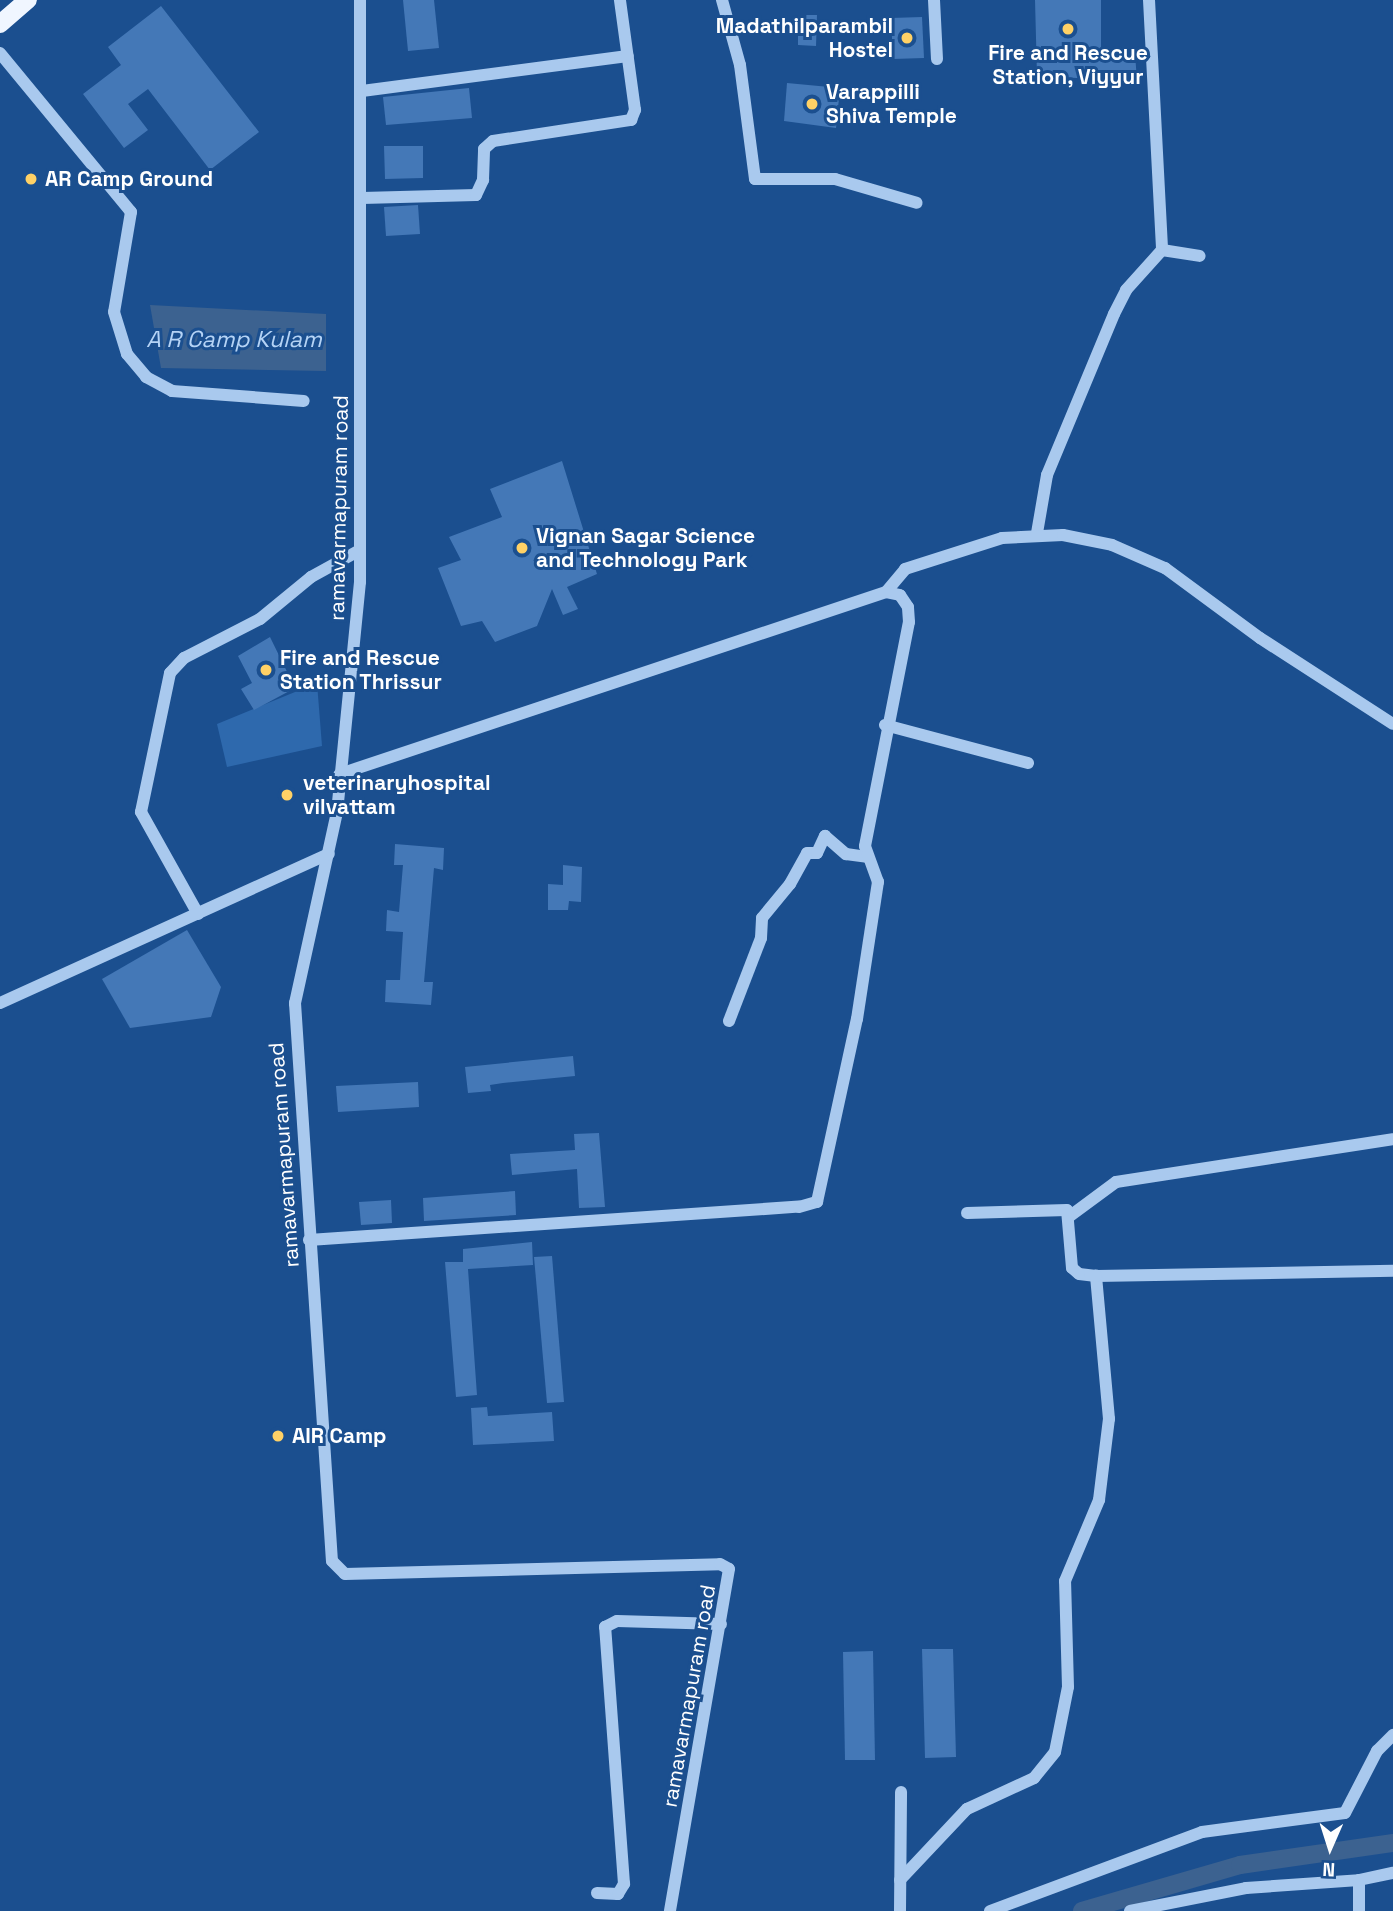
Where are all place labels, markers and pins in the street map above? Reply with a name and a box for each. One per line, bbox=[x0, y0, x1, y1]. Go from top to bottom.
place label: Madathilparambil Hostel bbox=[716, 13, 893, 63]
marker: Fire and Rescue Station, Viyyur bbox=[1060, 21, 1076, 37]
marker: Madathilparambil Hostel bbox=[899, 30, 915, 46]
place label: Fire and Rescue Station, Viyyur bbox=[988, 40, 1148, 90]
place label: Varappilli Shiva Temple bbox=[826, 79, 958, 129]
marker: Varappilli Shiva Temple bbox=[804, 96, 820, 112]
place label: AR Camp Ground bbox=[45, 166, 213, 192]
marker: AR Camp Ground bbox=[23, 171, 39, 187]
place label: Vignan Sagar Science and Technology Park bbox=[536, 523, 755, 573]
marker: Vignan Sagar Science and Technology Park bbox=[514, 540, 530, 556]
place label: Fire and Rescue Station Thrissur bbox=[280, 645, 442, 695]
marker: Fire and Rescue Station Thrissur bbox=[258, 662, 274, 678]
place label: veterinaryhospital vilvattam bbox=[303, 770, 491, 820]
marker: veterinaryhospital vilvattam bbox=[277, 785, 297, 805]
place label: AIR Camp bbox=[292, 1423, 386, 1449]
marker: AIR Camp bbox=[270, 1428, 286, 1444]

